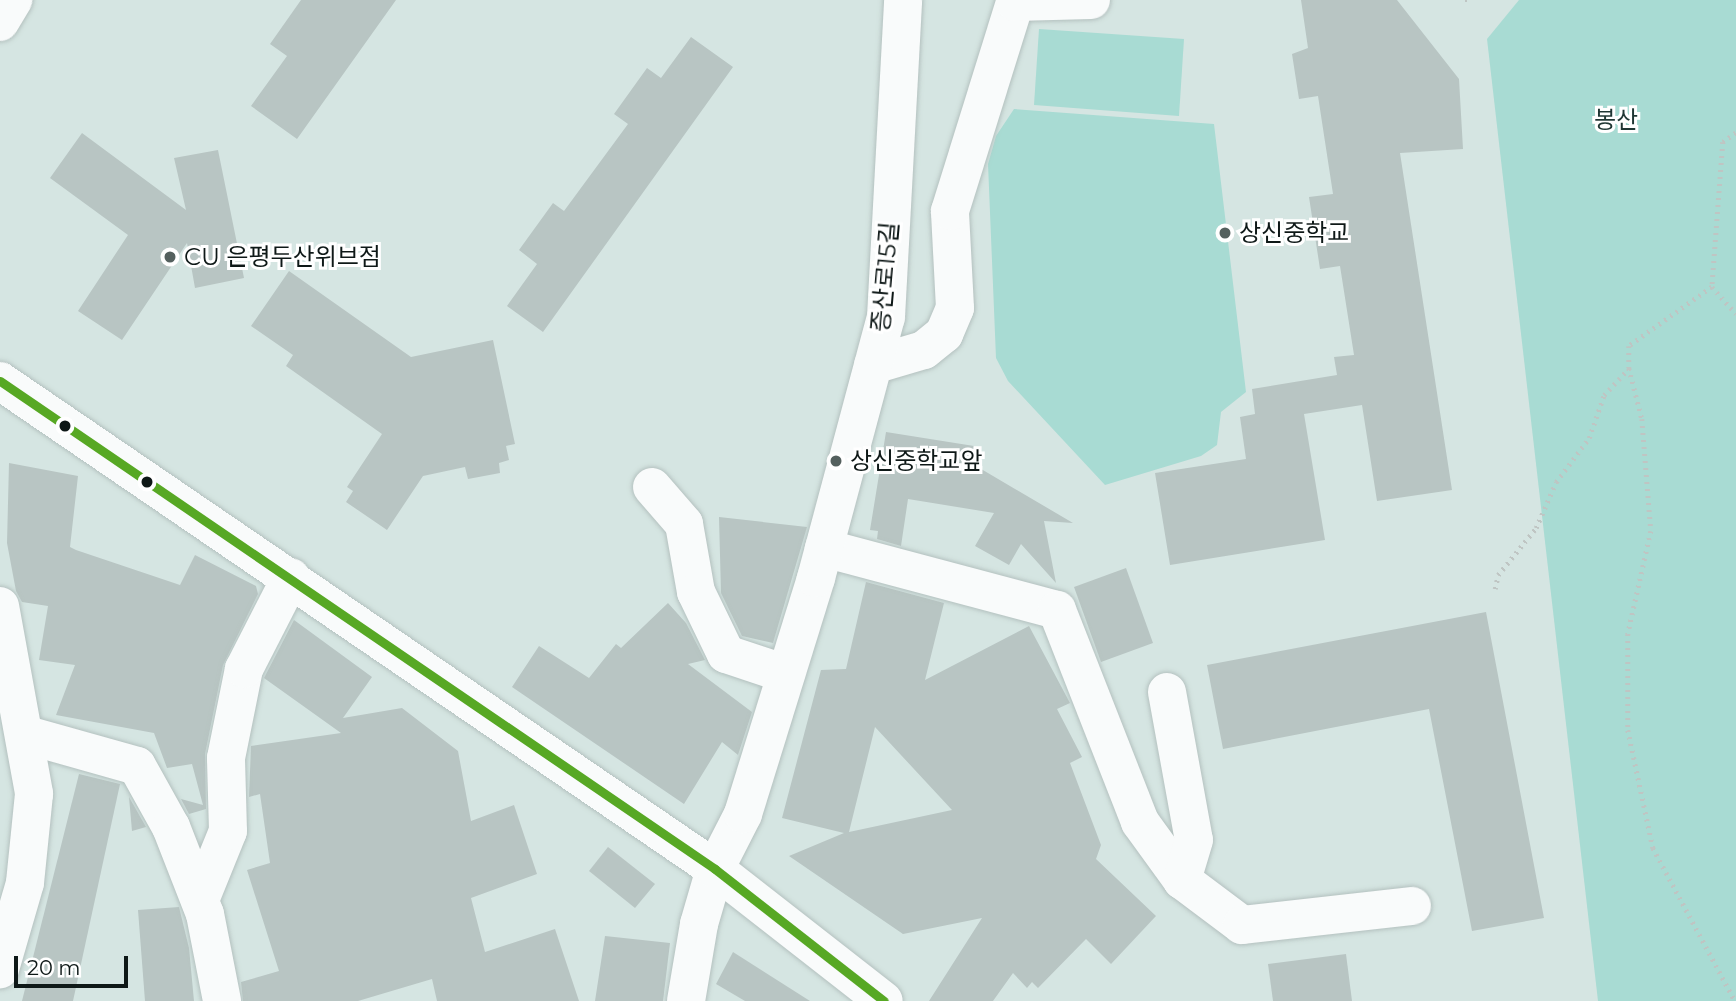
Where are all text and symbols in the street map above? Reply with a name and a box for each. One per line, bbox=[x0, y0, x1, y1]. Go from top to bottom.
park label: 봉산 bbox=[1594, 106, 1638, 134]
place label: 상신중학교 bbox=[1239, 219, 1349, 247]
street label: 증산로15길 bbox=[866, 221, 904, 333]
marker: 상신중학교 bbox=[1217, 225, 1233, 241]
place label: CU 은평두산위브점 bbox=[184, 243, 381, 271]
marker: CU 은평두산위브점 bbox=[162, 249, 178, 265]
unlabelled marker bbox=[58, 419, 72, 433]
place label: 상신중학교앞 bbox=[850, 447, 982, 475]
marker: 상신중학교앞 bbox=[828, 453, 844, 469]
unlabelled marker bbox=[140, 475, 154, 489]
scale bar bbox=[18, 942, 131, 986]
text: 20 m bbox=[27, 955, 81, 980]

